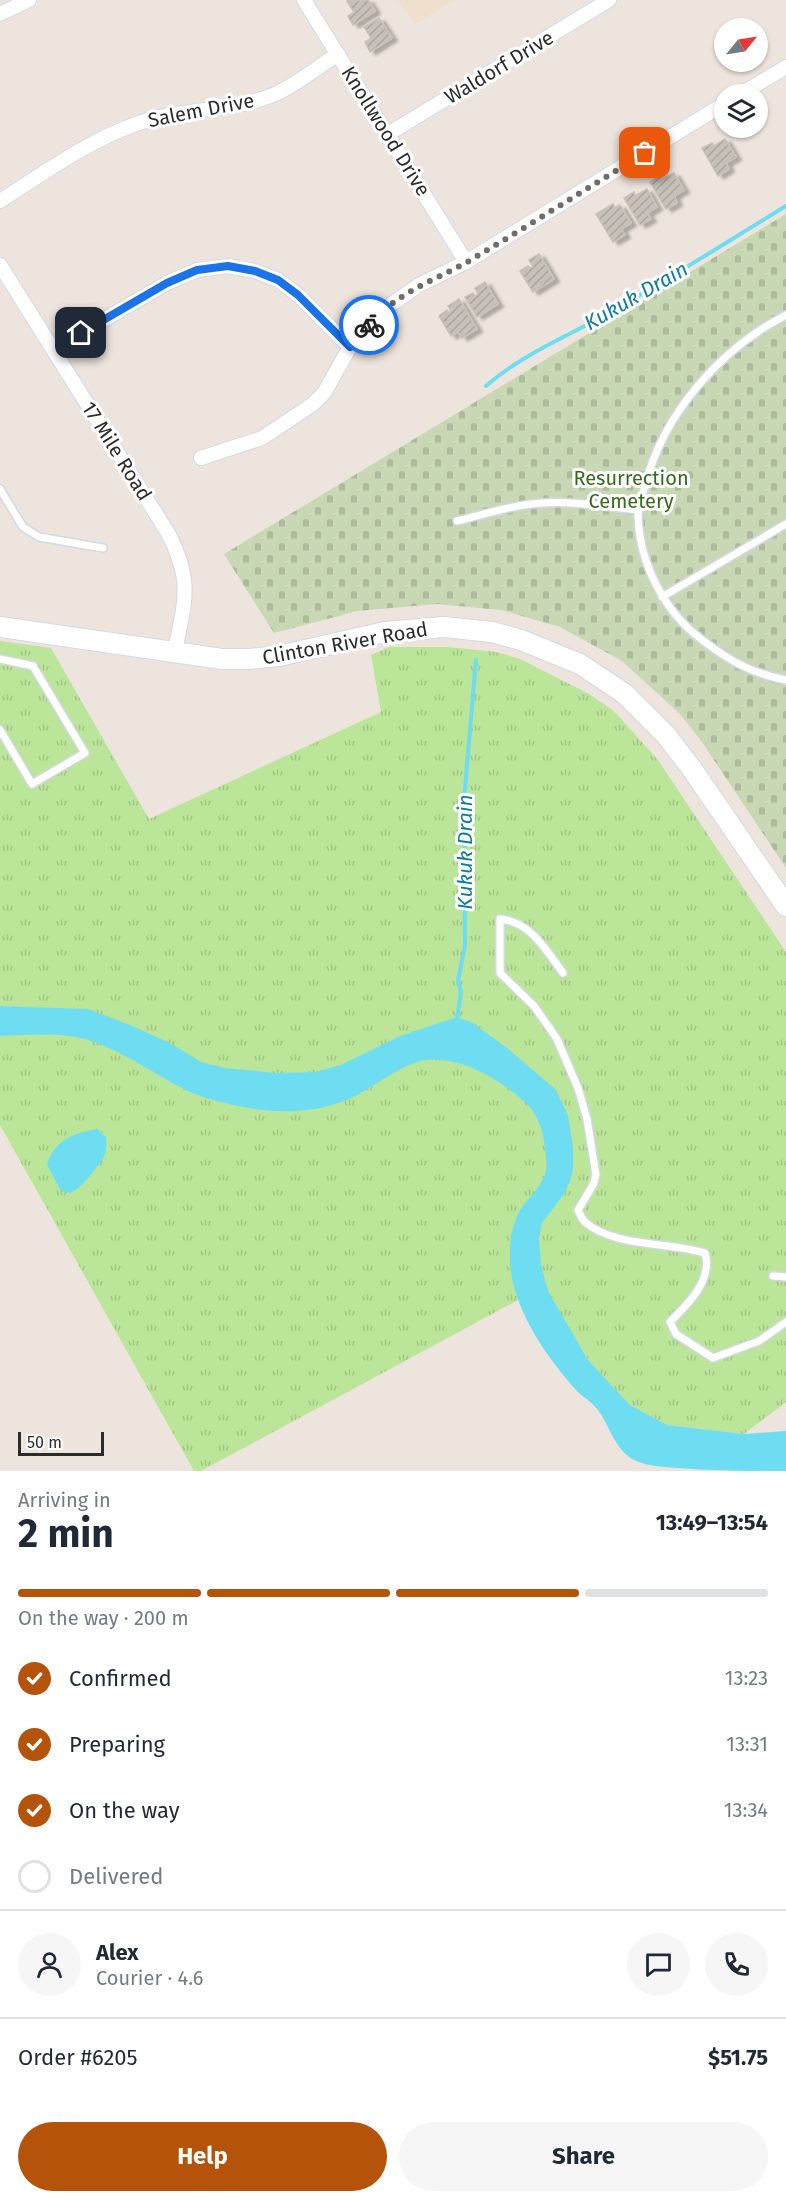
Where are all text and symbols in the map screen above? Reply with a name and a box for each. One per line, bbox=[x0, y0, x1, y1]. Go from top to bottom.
north arrow bbox=[714, 18, 768, 72]
map controls bbox=[714, 18, 768, 138]
street label: Waldorf Drive bbox=[440, 25, 558, 109]
street label: Knollwood Drive bbox=[336, 62, 436, 200]
button: layers bbox=[714, 84, 768, 138]
street label: Salem Drive bbox=[146, 88, 256, 132]
pin bbox=[619, 127, 670, 178]
icon: bag bbox=[628, 136, 661, 169]
water label: Kukuk Drain bbox=[580, 256, 692, 336]
courier bbox=[339, 295, 399, 355]
pin bbox=[55, 307, 106, 358]
icon: bike bbox=[353, 309, 386, 342]
icon: home bbox=[64, 316, 97, 349]
street label: 17 Mile Road bbox=[77, 397, 157, 505]
park label: Resurrection Cemetery bbox=[573, 466, 689, 513]
street label: Clinton River Road bbox=[260, 617, 430, 669]
water label: Kukuk Drain bbox=[452, 794, 478, 910]
scale bar bbox=[18, 1429, 104, 1456]
text: 50 m bbox=[27, 1433, 62, 1452]
text: Arriving in bbox=[18, 1488, 111, 1512]
text: 13:49–13:54 bbox=[656, 1509, 768, 1536]
text: 2 min bbox=[18, 1511, 114, 1557]
text: On the way · 200 m bbox=[18, 1606, 189, 1630]
icon: check bbox=[18, 1662, 51, 1695]
text: Confirmed bbox=[69, 1665, 172, 1692]
text: 13:23 bbox=[725, 1666, 768, 1690]
icon: check bbox=[18, 1728, 51, 1761]
text: Preparing bbox=[69, 1731, 165, 1758]
text: 13:31 bbox=[726, 1732, 768, 1756]
icon: check bbox=[18, 1794, 51, 1827]
text: On the way bbox=[69, 1797, 180, 1824]
text: 13:34 bbox=[724, 1798, 768, 1822]
text: Delivered bbox=[69, 1863, 164, 1890]
button: person bbox=[18, 1933, 81, 1996]
button: chat bbox=[627, 1933, 690, 1996]
button: phone bbox=[705, 1933, 768, 1996]
text: Alex bbox=[96, 1939, 139, 1966]
text: Courier · 4.6 bbox=[96, 1966, 203, 1990]
text: Order #6205 bbox=[18, 2044, 138, 2071]
text: $51.75 bbox=[708, 2044, 768, 2071]
button: Help bbox=[18, 2122, 387, 2191]
button: Share bbox=[399, 2122, 768, 2191]

